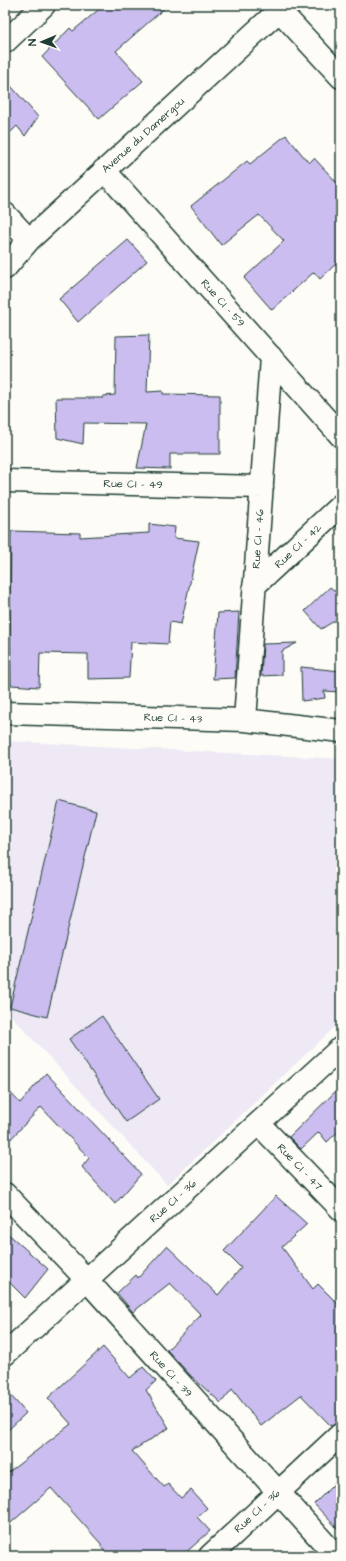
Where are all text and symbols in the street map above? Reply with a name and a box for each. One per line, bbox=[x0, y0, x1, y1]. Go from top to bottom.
north arrow bbox=[22, 22, 62, 62]
text: N bbox=[25, 39, 40, 46]
street label: Avenue du Damergou bbox=[98, 94, 189, 177]
street label: Rue CI - 59 bbox=[198, 276, 248, 330]
street label: Rue CI - 49 bbox=[103, 476, 163, 492]
street label: Rue CI - 46 bbox=[248, 509, 268, 569]
street label: Rue CI - 42 bbox=[271, 520, 325, 572]
street label: Rue CI - 43 bbox=[143, 709, 203, 727]
street label: Rue CI - 47 bbox=[274, 1140, 326, 1194]
street label: Rue CI - 36 bbox=[146, 1176, 200, 1226]
street label: Rue CI - 39 bbox=[146, 1348, 196, 1400]
street label: Rue CI - 36 bbox=[231, 1486, 283, 1536]

